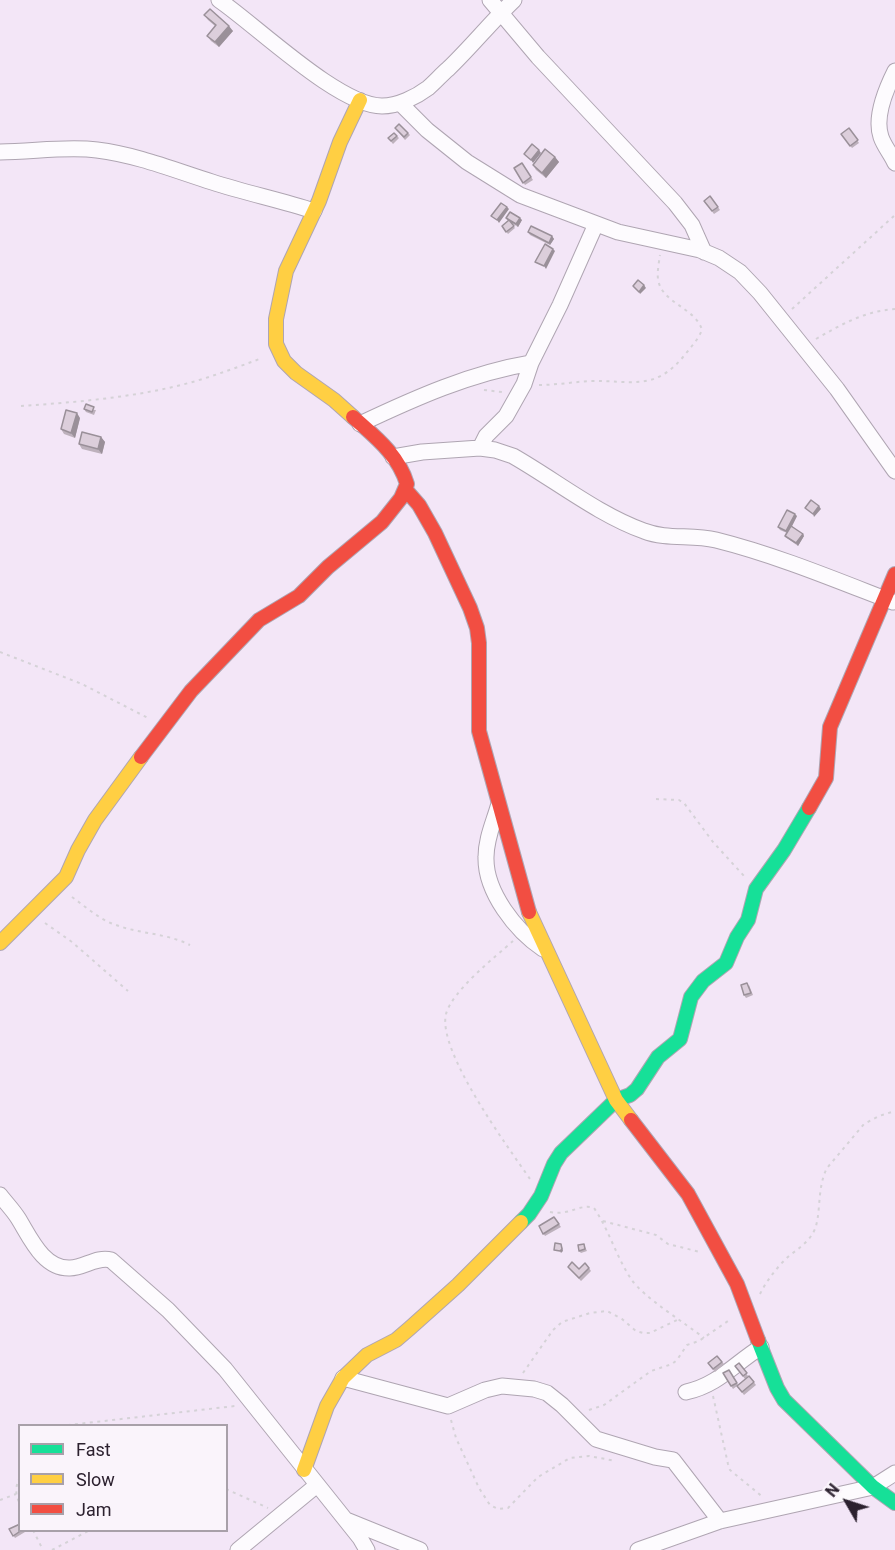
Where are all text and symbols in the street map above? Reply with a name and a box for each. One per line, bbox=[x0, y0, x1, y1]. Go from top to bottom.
legend bbox=[18, 1424, 228, 1532]
text: Fast bbox=[76, 1439, 111, 1460]
text: Slow bbox=[76, 1469, 115, 1490]
north arrow bbox=[817, 1472, 877, 1532]
text: N bbox=[822, 1480, 844, 1501]
text: Jam bbox=[76, 1499, 112, 1520]

